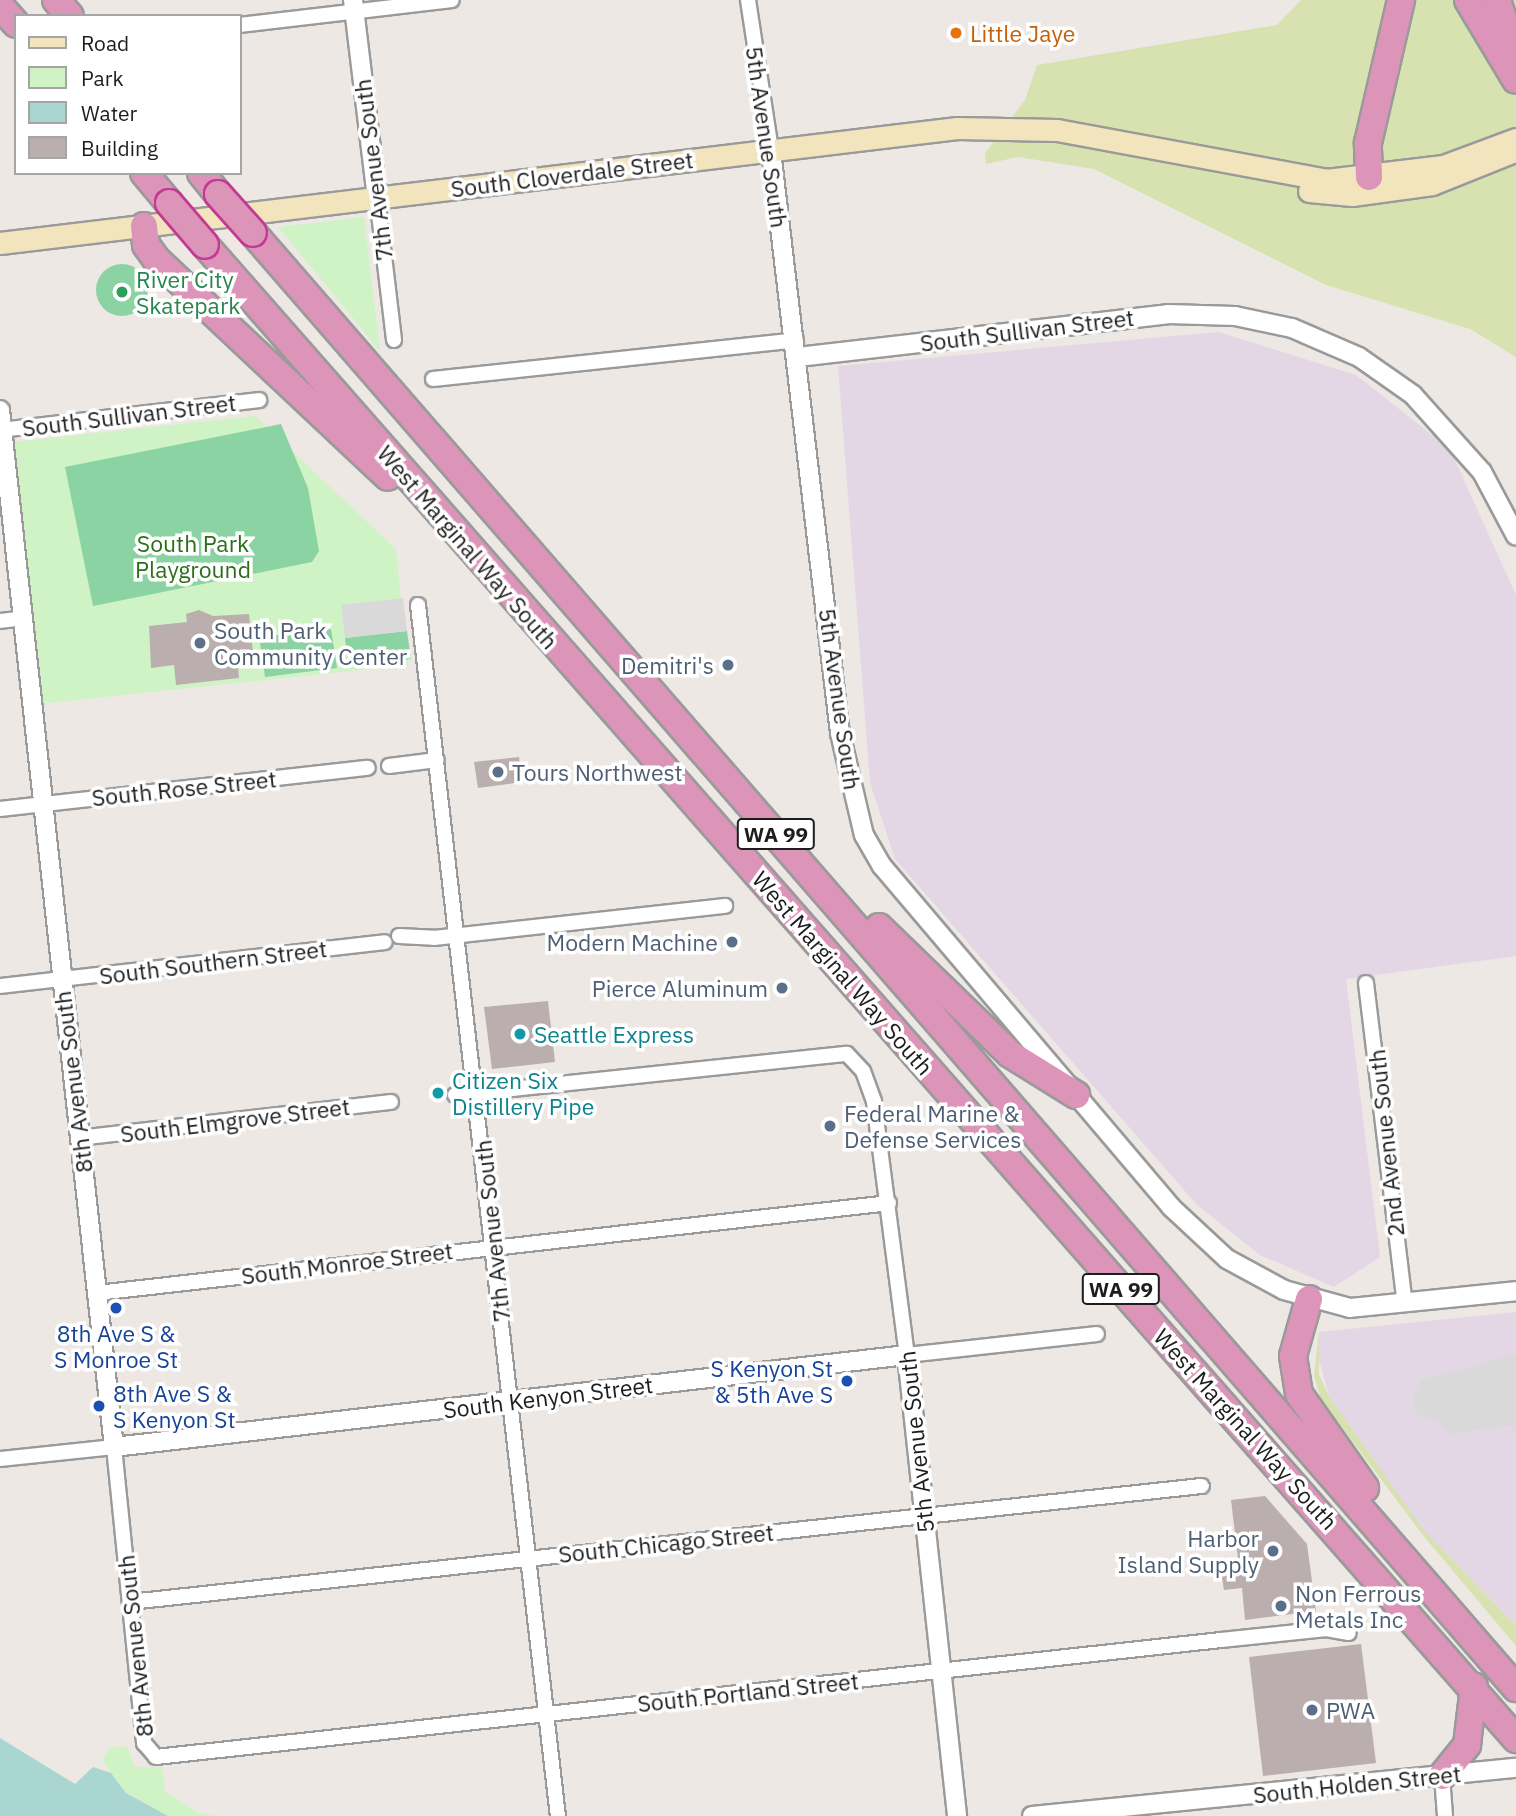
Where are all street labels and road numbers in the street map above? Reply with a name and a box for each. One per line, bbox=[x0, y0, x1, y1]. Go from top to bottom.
street label: 5th Avenue South bbox=[741, 44, 793, 230]
street label: 7th Avenue South bbox=[348, 77, 398, 263]
street label: South Cloverdale Street bbox=[449, 145, 695, 203]
street label: South Sullivan Street bbox=[918, 303, 1136, 357]
street label: South Sullivan Street bbox=[20, 388, 238, 442]
street label: West Marginal Way South bbox=[372, 439, 564, 655]
street label: 5th Avenue South bbox=[814, 606, 866, 792]
street label: South Rose Street bbox=[90, 765, 278, 811]
road number: WA 99 bbox=[736, 816, 816, 852]
street label: West Marginal Way South bbox=[747, 865, 939, 1081]
street label: South Southern Street bbox=[98, 934, 328, 990]
street label: 8th Avenue South bbox=[48, 989, 98, 1175]
street label: 2nd Avenue South bbox=[1362, 1048, 1410, 1238]
street label: South Elmgrove Street bbox=[119, 1092, 351, 1148]
street label: 7th Avenue South bbox=[469, 1139, 515, 1323]
street label: South Monroe Street bbox=[240, 1236, 454, 1290]
road number: WA 99 bbox=[1081, 1272, 1161, 1306]
street label: West Marginal Way South bbox=[1148, 1323, 1344, 1535]
street label: 5th Avenue South bbox=[893, 1350, 939, 1534]
street label: South Kenyon Street bbox=[442, 1370, 654, 1424]
street label: South Chicago Street bbox=[557, 1518, 775, 1568]
street label: 8th Avenue South bbox=[112, 1554, 158, 1738]
street label: South Portland Street bbox=[636, 1667, 860, 1717]
street label: South Holden Street bbox=[1252, 1759, 1462, 1809]

